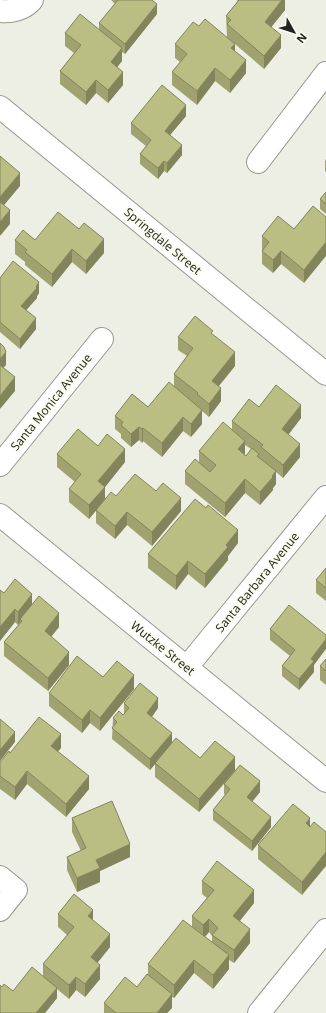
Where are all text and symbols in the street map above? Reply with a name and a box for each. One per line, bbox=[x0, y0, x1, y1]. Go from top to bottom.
north arrow bbox=[274, 12, 314, 52]
text: N bbox=[294, 30, 311, 47]
street label: Springdale Street bbox=[121, 204, 205, 278]
street label: Santa Monica Avenue bbox=[7, 350, 96, 454]
street label: Santa Barbara Avenue bbox=[211, 528, 303, 636]
street label: Wutzke Street bbox=[127, 617, 199, 679]

